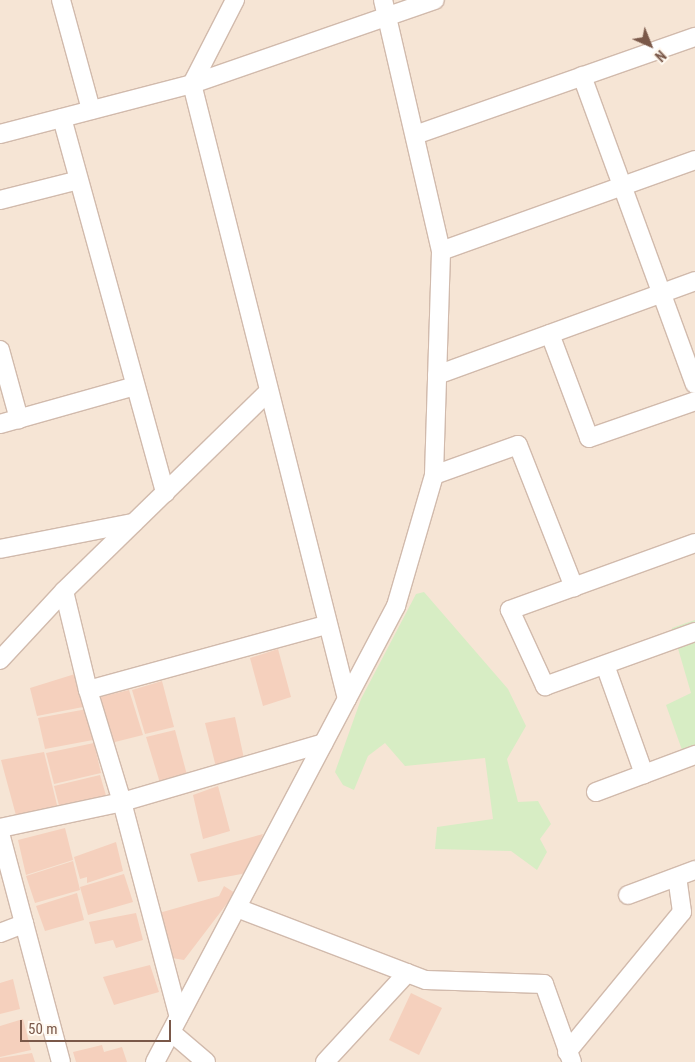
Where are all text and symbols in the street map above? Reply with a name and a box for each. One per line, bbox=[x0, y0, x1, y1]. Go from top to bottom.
north arrow bbox=[625, 20, 675, 70]
text: N bbox=[652, 47, 669, 65]
scale bar bbox=[22, 1010, 174, 1042]
text: 50 m bbox=[28, 1020, 58, 1038]

